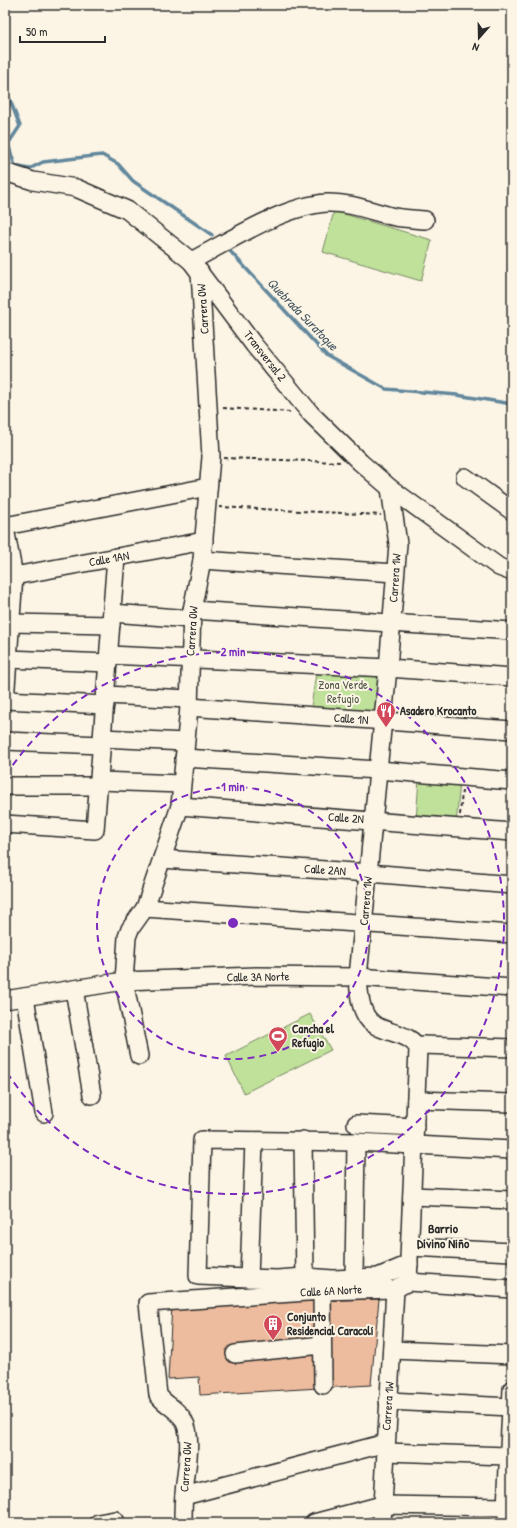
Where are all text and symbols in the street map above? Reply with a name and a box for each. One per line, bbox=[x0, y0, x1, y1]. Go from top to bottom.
scale bar bbox=[20, 18, 105, 44]
north arrow bbox=[459, 18, 499, 58]
text: 50 m bbox=[26, 23, 47, 40]
text: N bbox=[470, 40, 481, 55]
water label: Quebrada Suratoque bbox=[263, 274, 343, 356]
street label: Carrera 0W bbox=[192, 283, 213, 335]
street label: Transversal 2 bbox=[240, 327, 291, 385]
street label: Calle 1AN bbox=[87, 547, 130, 570]
street label: Carrera 1W bbox=[384, 552, 405, 603]
street label: Carrera 0W bbox=[181, 605, 202, 657]
text: 2 min bbox=[221, 643, 246, 660]
park label: Zona Verde Refugio bbox=[318, 676, 368, 707]
restaurant icon: Asadero Krocanto bbox=[375, 700, 397, 728]
place label: Asadero Krocanto bbox=[400, 702, 476, 719]
street label: Calle 1N bbox=[333, 709, 369, 728]
text: 1 min bbox=[221, 778, 245, 795]
street label: Calle 2N bbox=[327, 808, 365, 827]
street label: Calle 2AN bbox=[304, 860, 347, 879]
street label: Carrera 1W bbox=[355, 875, 376, 926]
centre of rings bbox=[226, 916, 240, 930]
street label: Calle 3A Norte bbox=[226, 967, 290, 986]
place label: Cancha el Refugio bbox=[292, 1020, 335, 1052]
sports icon: Cancha el Refugio bbox=[267, 1025, 289, 1053]
district label: Barrio Divino Niño bbox=[417, 1219, 470, 1252]
street label: Calle 6A Norte bbox=[300, 1280, 363, 1301]
place label: Conjunto Residencial Caracolí bbox=[287, 1308, 374, 1339]
building icon: Conjunto Residencial Caracolí bbox=[262, 1313, 284, 1341]
street label: Carrera 1W bbox=[377, 1380, 398, 1431]
street label: Carrera 0W bbox=[175, 1441, 196, 1493]

